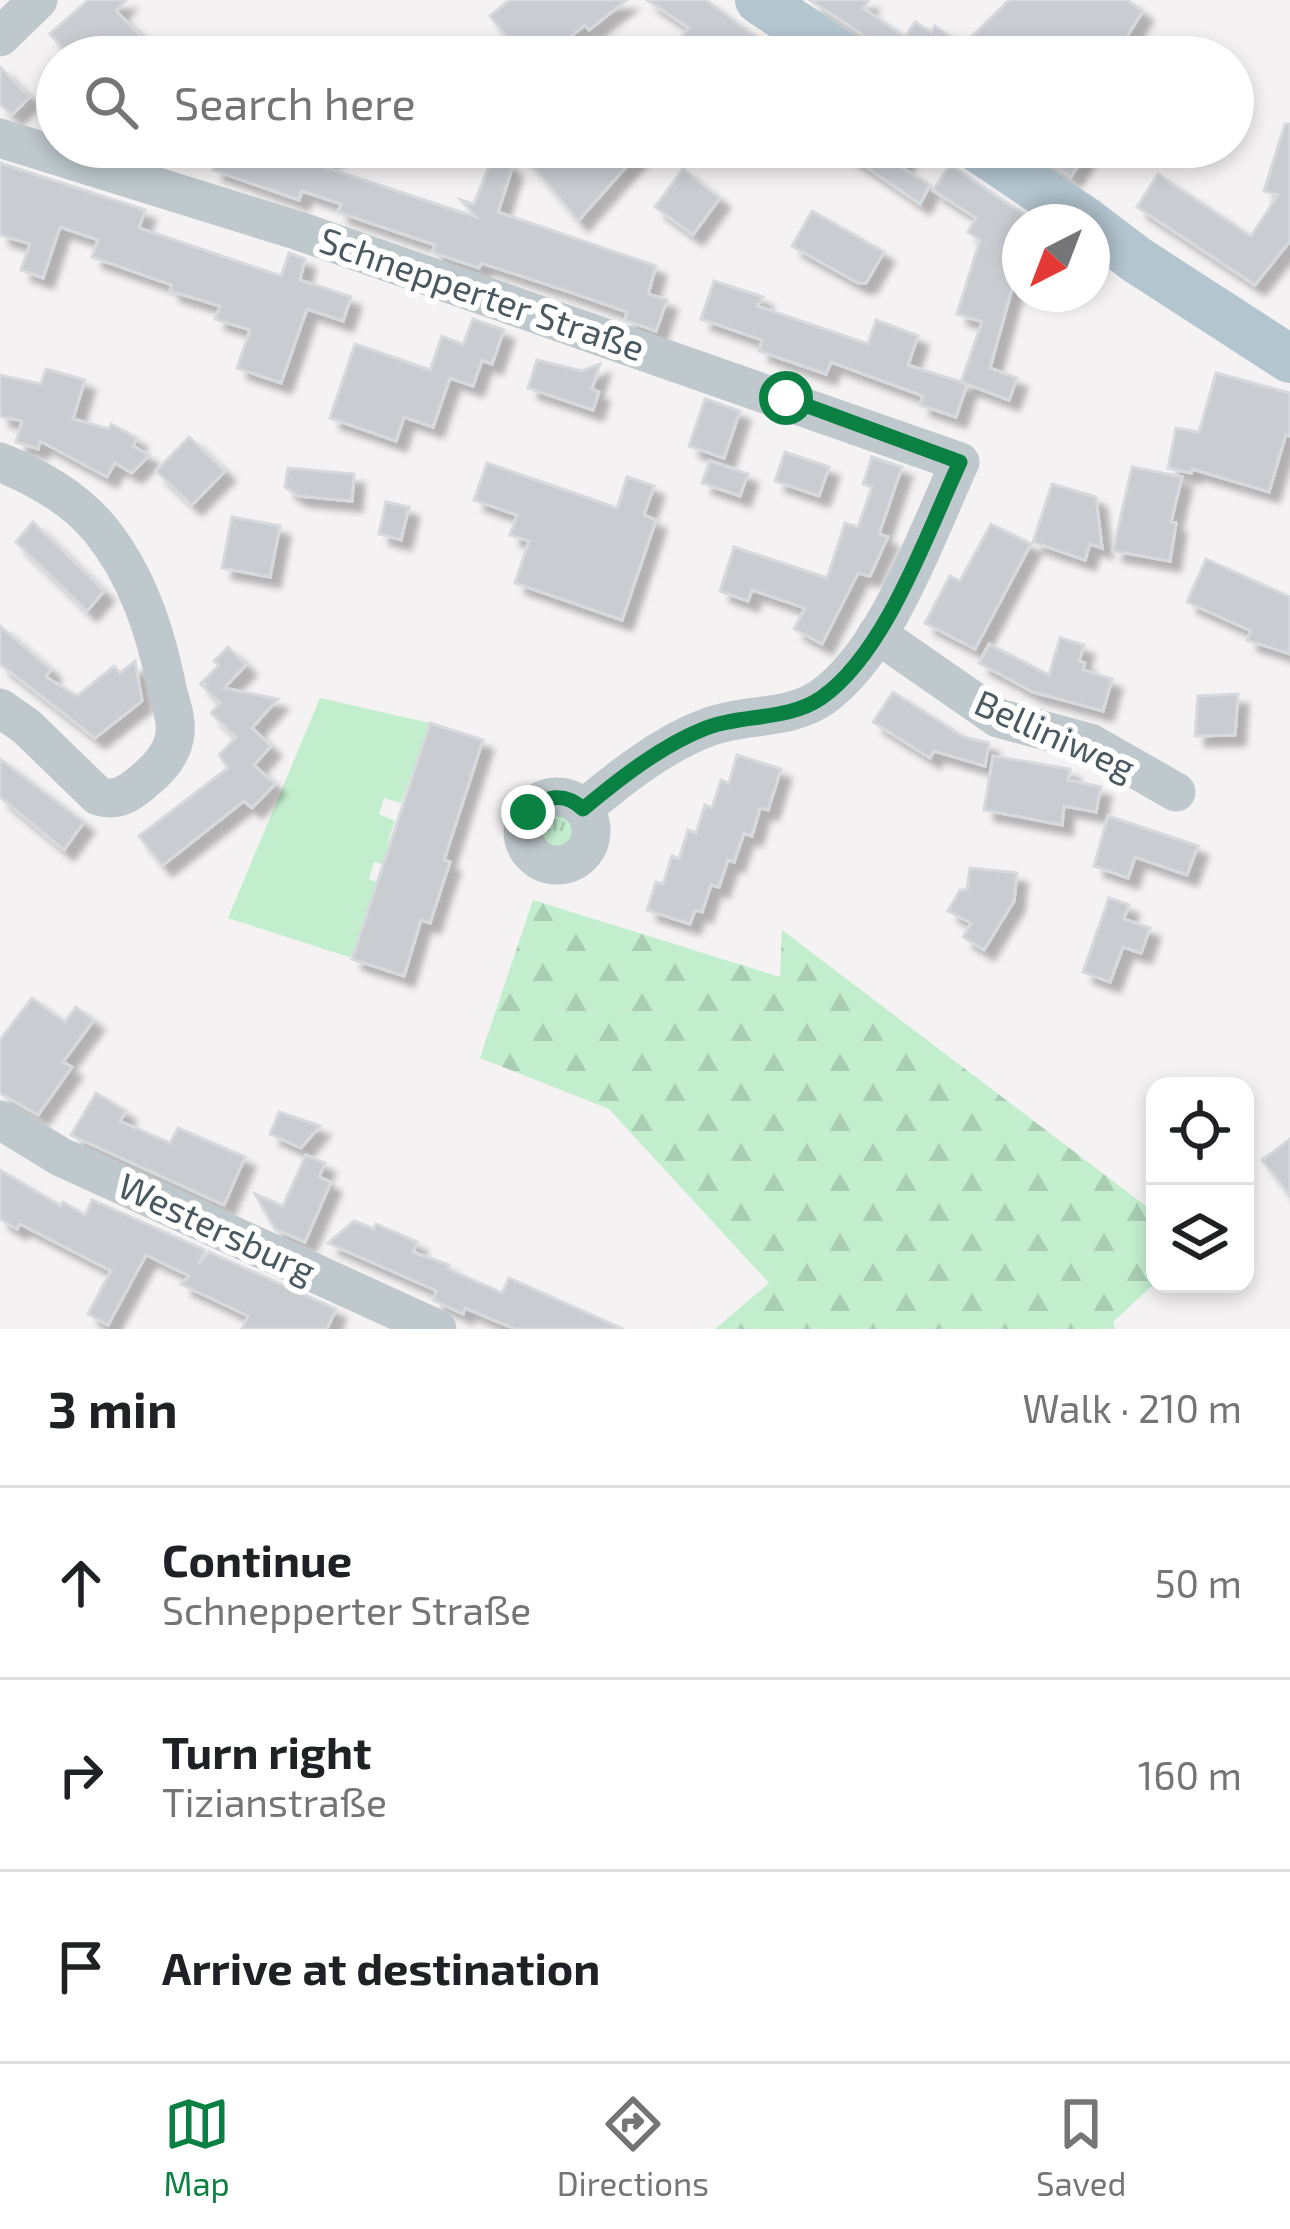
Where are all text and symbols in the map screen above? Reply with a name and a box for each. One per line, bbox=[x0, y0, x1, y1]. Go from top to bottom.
search box bbox=[36, 36, 1254, 168]
icon: search bbox=[78, 69, 144, 135]
text: Search here bbox=[174, 75, 416, 129]
north arrow bbox=[1002, 204, 1110, 312]
street label: Schnepperter Straße bbox=[314, 217, 651, 368]
route start bbox=[759, 371, 813, 425]
street label: Belliniweg bbox=[969, 679, 1142, 788]
route end bbox=[501, 785, 555, 839]
map controls bbox=[1146, 1077, 1254, 1293]
button: locate bbox=[1146, 1077, 1254, 1185]
street label: Westersburg bbox=[112, 1162, 323, 1291]
button: layers bbox=[1146, 1185, 1254, 1293]
text: 3 min bbox=[48, 1377, 178, 1438]
text: Walk · 210 m bbox=[1023, 1384, 1242, 1431]
text: Continue bbox=[162, 1532, 352, 1586]
icon: ahead bbox=[48, 1550, 114, 1616]
text: 50 m bbox=[1155, 1559, 1242, 1606]
text: Schnepperter Straße bbox=[162, 1586, 531, 1633]
text: Turn right bbox=[162, 1724, 371, 1778]
icon: right bbox=[48, 1742, 114, 1808]
text: 160 m bbox=[1138, 1751, 1242, 1798]
text: Tizianstraße bbox=[162, 1778, 387, 1825]
icon: arrive bbox=[48, 1934, 114, 2000]
text: Arrive at destination bbox=[162, 1940, 600, 1994]
tab: Map bbox=[164, 2091, 230, 2203]
tab: Directions bbox=[557, 2091, 709, 2203]
tab: Saved bbox=[1036, 2091, 1126, 2203]

